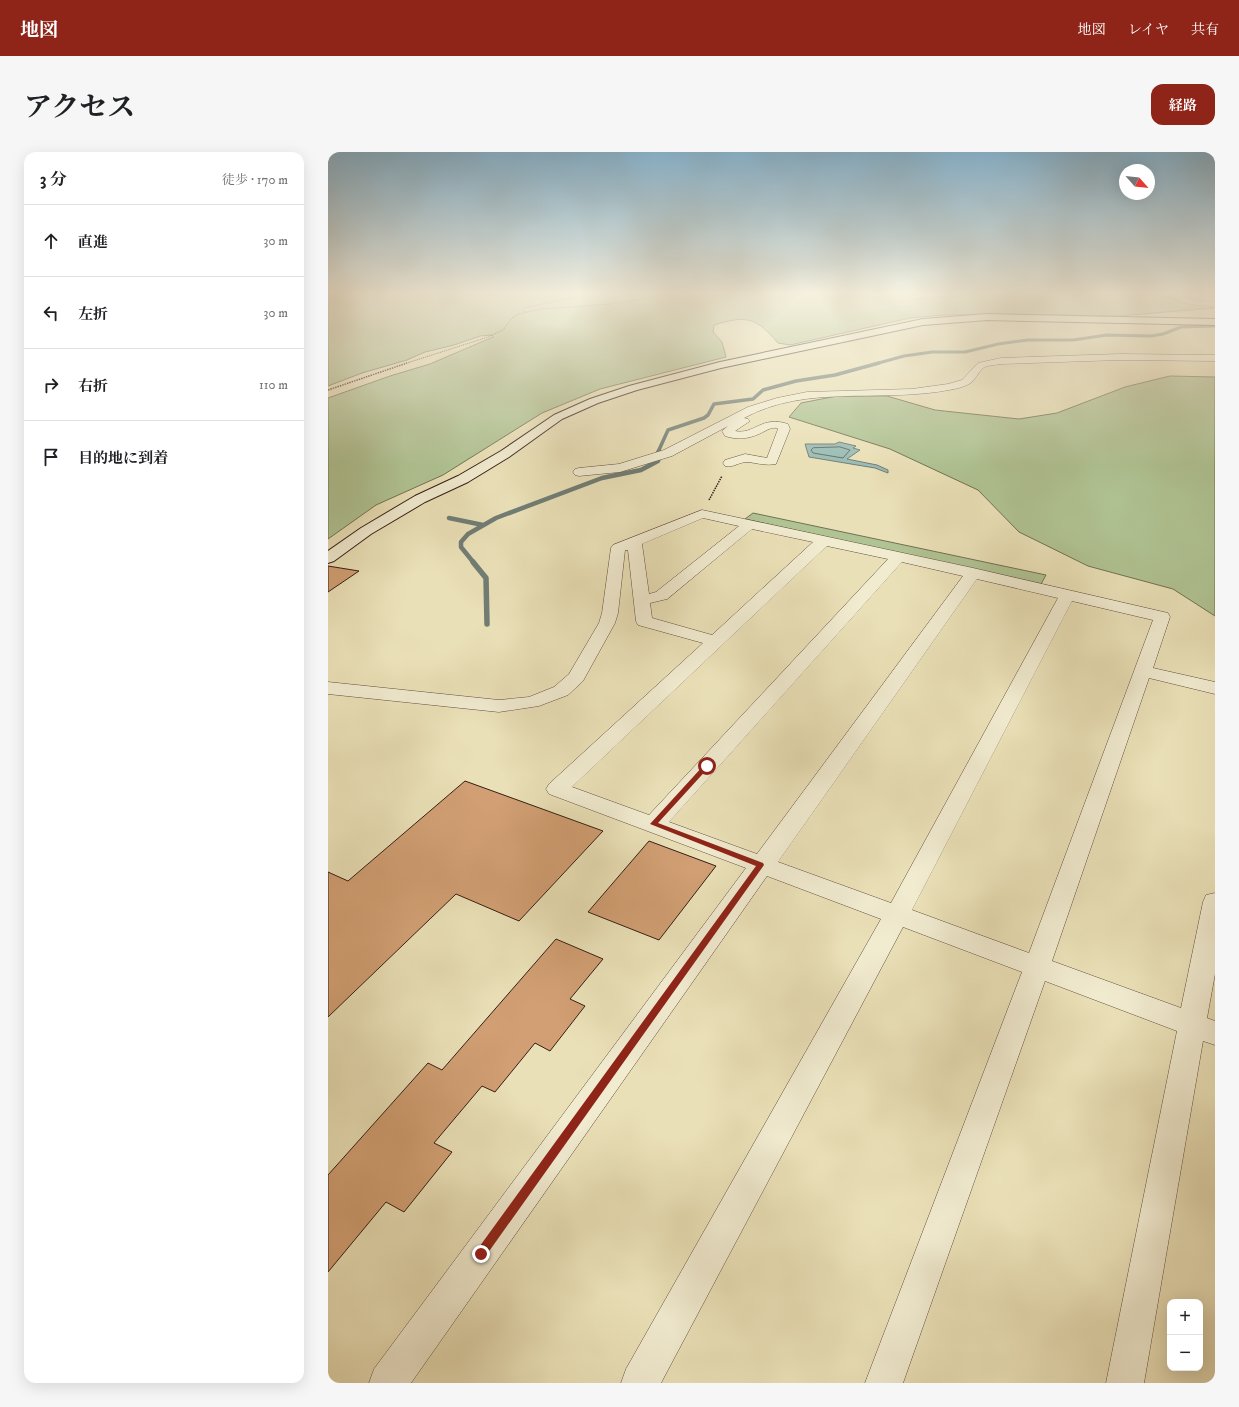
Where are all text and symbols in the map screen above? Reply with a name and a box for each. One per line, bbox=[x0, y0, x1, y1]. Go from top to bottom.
text: 地図 bbox=[20, 19, 58, 42]
text: 地図 bbox=[1078, 21, 1106, 39]
text: レイヤ bbox=[1128, 21, 1169, 39]
text: 共有 bbox=[1191, 21, 1219, 39]
button: 経路 bbox=[1151, 84, 1215, 125]
text: アクセス bbox=[24, 90, 135, 125]
north arrow bbox=[1119, 164, 1155, 200]
text: 3 分 bbox=[40, 169, 67, 191]
text: 徒歩 · 170 m bbox=[222, 172, 288, 188]
icon: ahead bbox=[40, 230, 62, 252]
text: 直進 bbox=[78, 233, 108, 252]
text: 30 m bbox=[264, 233, 288, 249]
icon: left bbox=[40, 302, 62, 324]
text: 左折 bbox=[78, 305, 108, 324]
text: 30 m bbox=[264, 305, 288, 321]
icon: right bbox=[40, 374, 62, 396]
text: 右折 bbox=[78, 377, 108, 396]
text: 110 m bbox=[259, 377, 288, 393]
icon: arrive bbox=[40, 446, 62, 468]
text: 目的地に到着 bbox=[78, 449, 168, 468]
route start bbox=[698, 757, 716, 775]
route end bbox=[472, 1245, 490, 1263]
map controls bbox=[1167, 1299, 1203, 1371]
button: + bbox=[1167, 1299, 1203, 1335]
button: − bbox=[1167, 1335, 1203, 1371]

